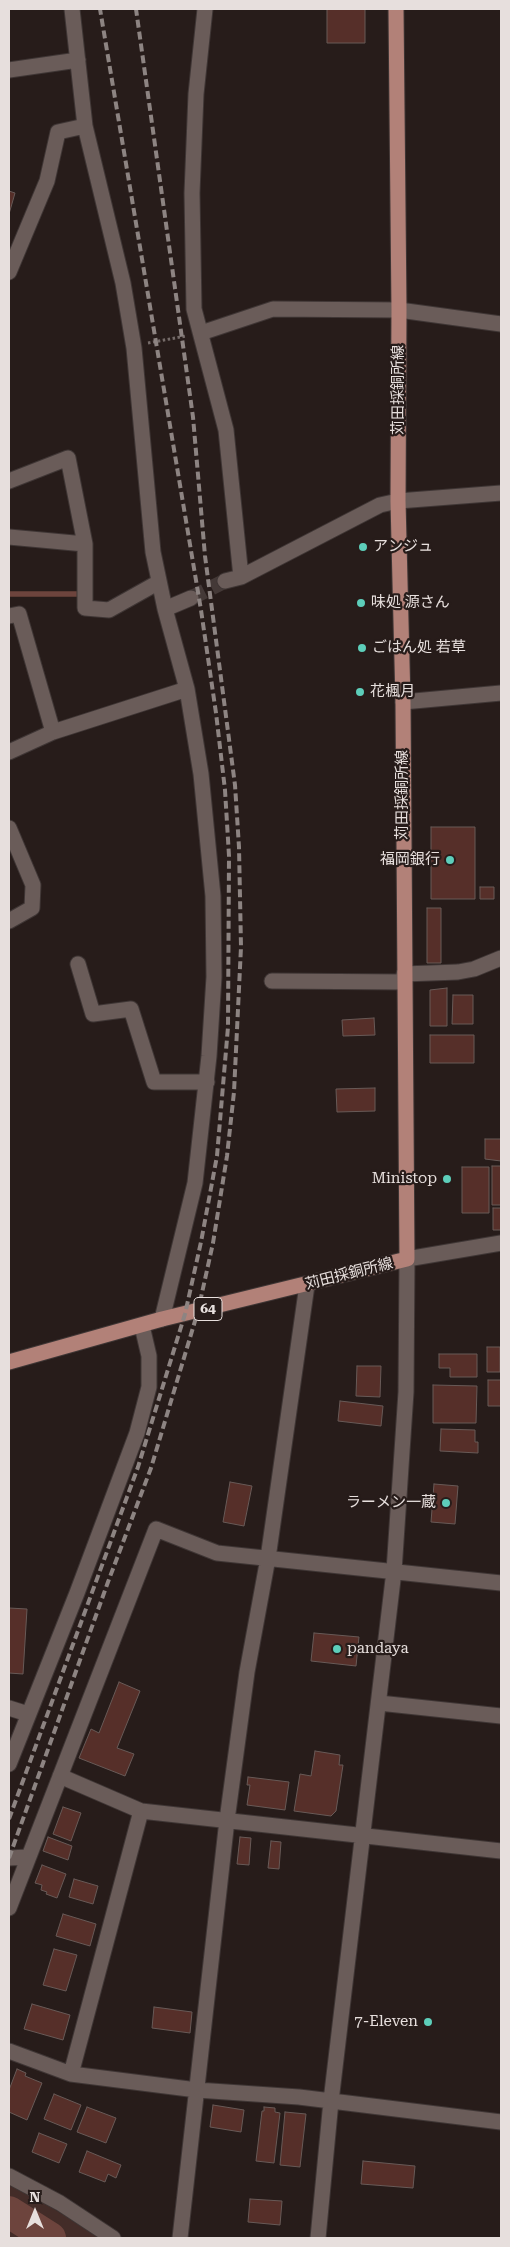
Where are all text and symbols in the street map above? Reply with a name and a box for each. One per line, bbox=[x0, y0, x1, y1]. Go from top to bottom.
street label: 苅田採銅所線 bbox=[390, 345, 408, 435]
place label: アンジュ bbox=[373, 538, 433, 556]
marker: アンジュ bbox=[357, 541, 369, 553]
place label: 味処 源さん bbox=[371, 594, 450, 612]
marker: 味処 源さん bbox=[355, 597, 367, 609]
place label: ごはん処 若草 bbox=[372, 639, 466, 657]
marker: ごはん処 若草 bbox=[356, 642, 368, 654]
place label: 花楓月 bbox=[370, 683, 415, 701]
marker: 花楓月 bbox=[354, 686, 366, 698]
street label: 苅田採銅所線 bbox=[394, 750, 412, 840]
place label: 福岡銀行 bbox=[380, 851, 440, 869]
marker: 福岡銀行 bbox=[444, 854, 456, 866]
place label: Ministop bbox=[372, 1170, 437, 1188]
marker: Ministop bbox=[441, 1173, 453, 1185]
street label: 苅田採銅所線 bbox=[303, 1254, 395, 1294]
road number: 64 bbox=[194, 1298, 222, 1320]
place label: ラーメン一蔵 bbox=[346, 1494, 436, 1512]
marker: ラーメン一蔵 bbox=[440, 1497, 452, 1509]
place label: pandaya bbox=[347, 1640, 409, 1658]
marker: pandaya bbox=[331, 1643, 343, 1655]
place label: 7-Eleven bbox=[354, 2013, 418, 2031]
marker: 7-Eleven bbox=[422, 2016, 434, 2028]
north arrow bbox=[10, 2187, 60, 2237]
text: N bbox=[30, 2189, 40, 2205]

